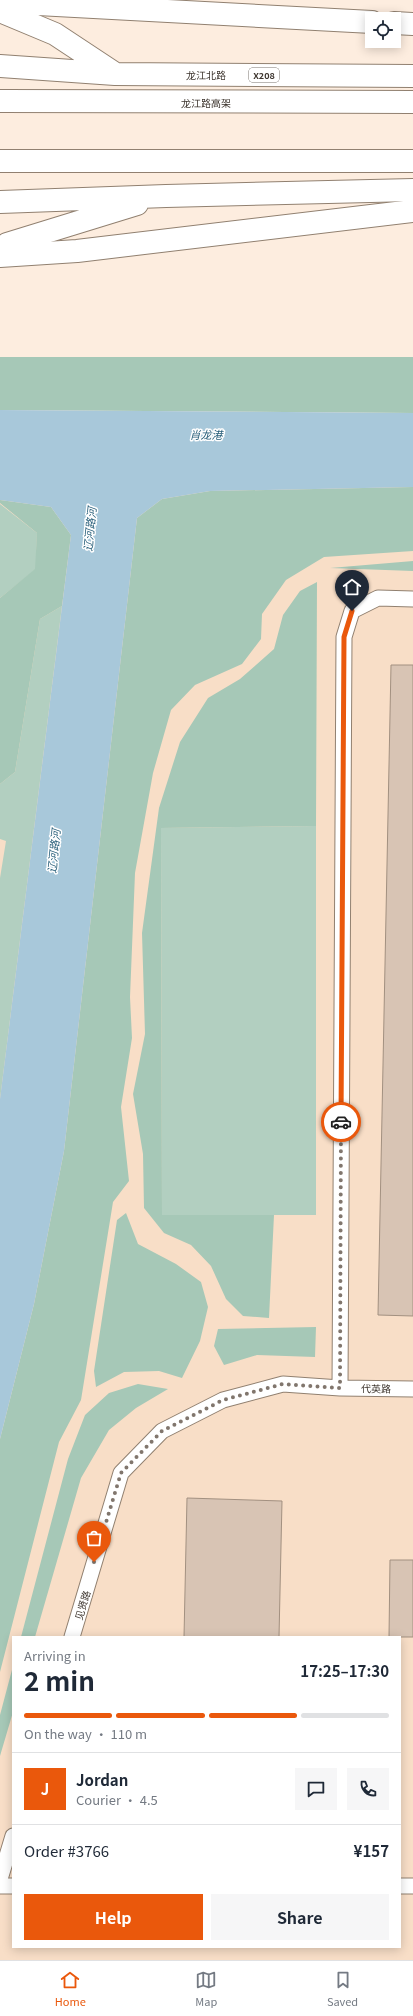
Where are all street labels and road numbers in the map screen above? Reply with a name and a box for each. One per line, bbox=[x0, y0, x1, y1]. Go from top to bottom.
street label: 龙江北路 bbox=[186, 67, 226, 82]
road number: X208 bbox=[249, 68, 279, 82]
street label: 龙江路高架 bbox=[181, 95, 231, 110]
street label: 代英路 bbox=[361, 1380, 391, 1396]
street label: 见贤路 bbox=[70, 1588, 94, 1622]

